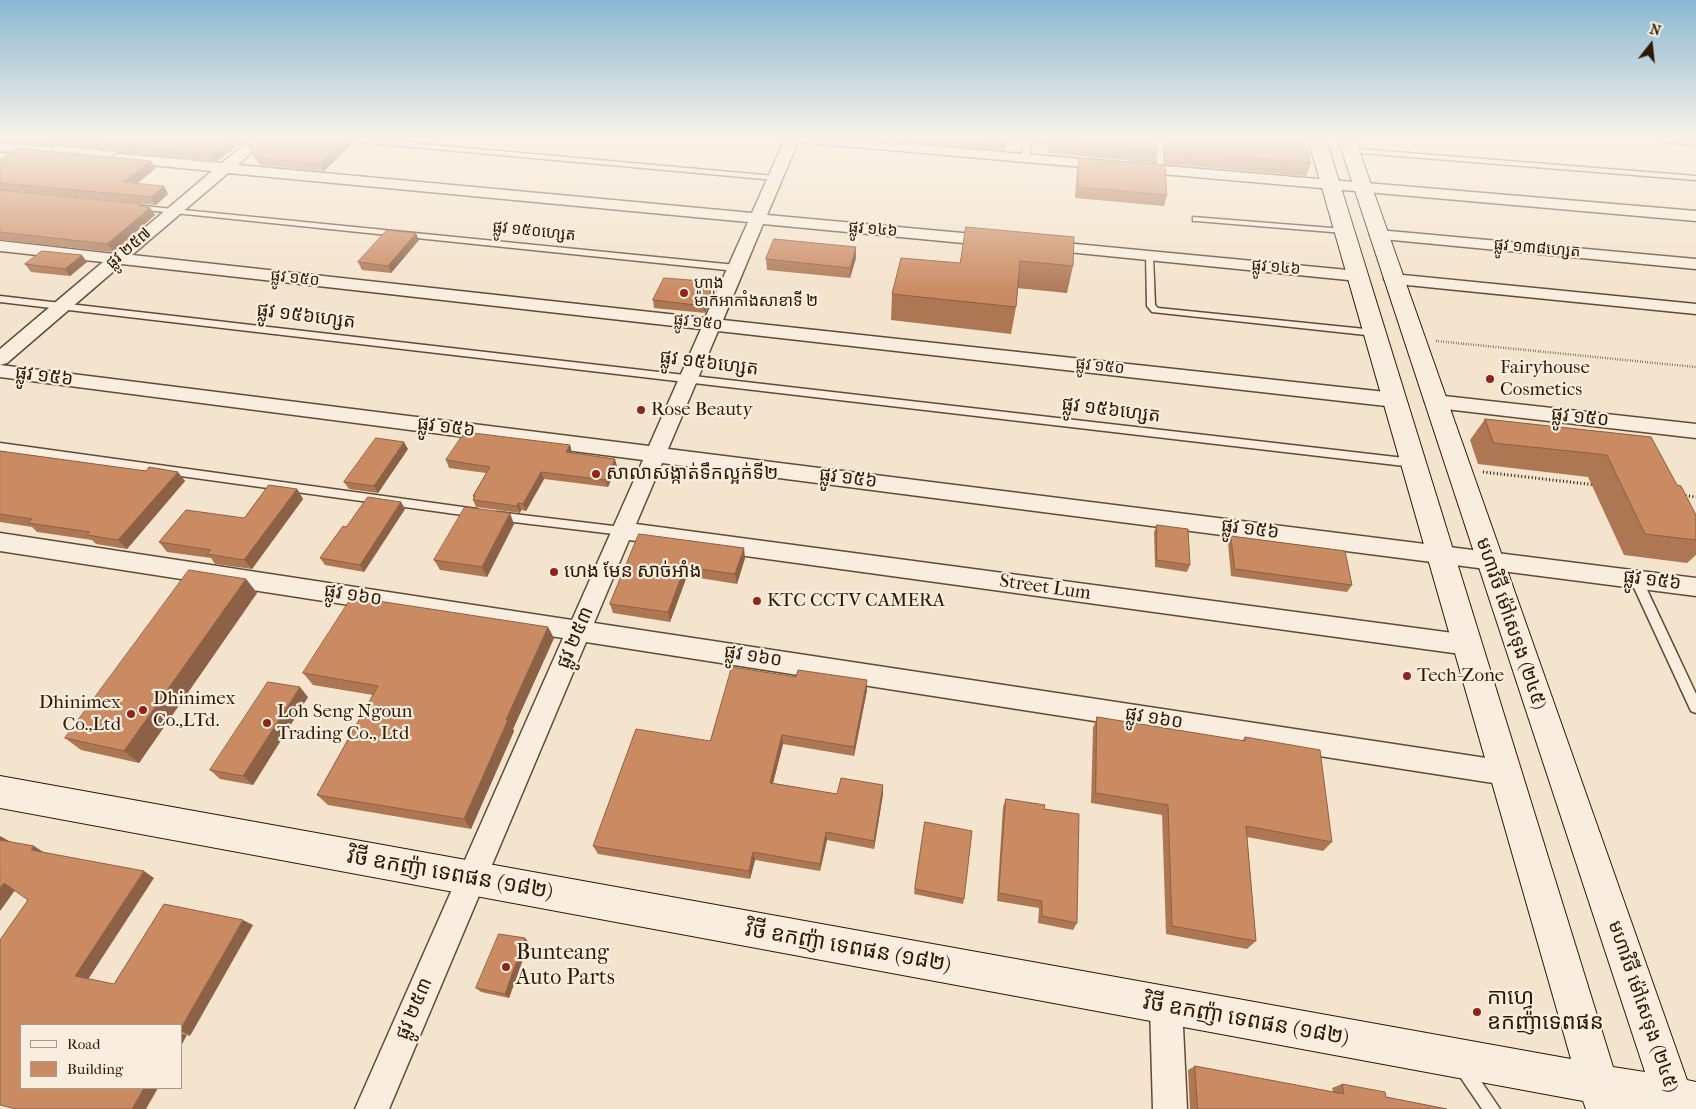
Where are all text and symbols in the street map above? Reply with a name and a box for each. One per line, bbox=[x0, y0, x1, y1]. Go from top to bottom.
north arrow bbox=[1626, 20, 1676, 70]
text: N bbox=[1648, 20, 1663, 40]
street label: ផ្លូវ ១៥០ហ្សេត bbox=[491, 218, 577, 246]
street label: ផ្លូវ ១៤៦ bbox=[848, 218, 898, 242]
street label: ផ្លូវ ២៥៧ bbox=[103, 224, 155, 274]
street label: ផ្លូវ ១៣៨ហ្សេត bbox=[1493, 236, 1581, 262]
street label: ផ្លូវ ១៤៦ bbox=[1251, 256, 1301, 280]
street label: ផ្លូវ ១៥០ bbox=[269, 267, 321, 291]
place label: ហាង ម៉ាក់អាកាំងសាខាទី ២ bbox=[694, 274, 818, 312]
marker: ហាង ម៉ាក់អាកាំងសាខាទី ២ bbox=[678, 287, 690, 299]
street label: ផ្លូវ ១៥៦ហ្សេត bbox=[255, 300, 357, 334]
street label: ផ្លូវ ១៥០ bbox=[672, 311, 724, 335]
street label: ផ្លូវ ១៥៦ហ្សេត bbox=[658, 347, 760, 381]
street label: ផ្លូវ ១៥០ bbox=[1074, 355, 1126, 379]
place label: Fairyhouse Cosmetics bbox=[1500, 357, 1590, 401]
street label: ផ្លូវ ១៥៦ bbox=[14, 362, 74, 392]
marker: Fairyhouse Cosmetics bbox=[1484, 373, 1496, 385]
street label: ផ្លូវ ១៥៦ហ្សេត bbox=[1060, 394, 1162, 428]
place label: Rose Beauty bbox=[651, 399, 753, 421]
marker: Rose Beauty bbox=[635, 404, 647, 416]
street label: ផ្លូវ ១៥០ bbox=[1550, 404, 1610, 432]
street label: ផ្លូវ ១៥៦ bbox=[416, 413, 476, 443]
place label: សាលាសង្កាត់ទឹកល្អក់ទី២ bbox=[606, 463, 778, 485]
street label: ផ្លូវ ១៥៦ bbox=[818, 464, 878, 494]
marker: សាលាសង្កាត់ទឹកល្អក់ទី២ bbox=[590, 468, 602, 480]
street label: ផ្លូវ ១៥៦ bbox=[1220, 515, 1280, 545]
street label: មហាវិថី ម៉ៅសេទុង (២៤៥) bbox=[1470, 535, 1550, 713]
place label: ហេង មែន សាច់អាំង bbox=[564, 561, 701, 583]
marker: ហេង មែន សាច់អាំង bbox=[548, 566, 560, 578]
street label: ផ្លូវ ១៥៦ bbox=[1622, 566, 1682, 596]
street label: Street Lum bbox=[998, 570, 1092, 606]
street label: ផ្លូវ ១៦០ bbox=[322, 580, 384, 612]
place label: KTC CCTV CAMERA bbox=[767, 590, 945, 612]
marker: KTC CCTV CAMERA bbox=[751, 595, 763, 607]
street label: ផ្លូវ ២៥៣ bbox=[553, 604, 599, 672]
street label: ផ្លូវ ១៦០ bbox=[722, 641, 784, 673]
place label: Tech-Zone bbox=[1417, 665, 1504, 687]
marker: Tech-Zone bbox=[1401, 670, 1413, 682]
place label: Dhinimex Co.,LTd. bbox=[153, 688, 235, 732]
place label: Dhinimex Co.,Ltd bbox=[39, 692, 121, 736]
place label: Loh Seng Ngoun Trading Co., Ltd bbox=[277, 701, 413, 745]
street label: ផ្លូវ ១៦០ bbox=[1123, 703, 1185, 735]
marker: Dhinimex Co.,LTd. bbox=[137, 704, 149, 716]
marker: Dhinimex Co.,Ltd bbox=[125, 708, 137, 720]
marker: Loh Seng Ngoun Trading Co., Ltd bbox=[261, 717, 273, 729]
street label: វិថី ឧកញ៉ា ទេពផន (១៨២) bbox=[345, 844, 555, 906]
street label: វិថី ឧកញ៉ា ទេពផន (១៨២) bbox=[743, 917, 953, 979]
street label: មហាវិថី ម៉ៅសេទុង (២៤៥) bbox=[1602, 918, 1682, 1096]
place label: Bunteang Auto Parts bbox=[516, 941, 615, 992]
marker: Bunteang Auto Parts bbox=[500, 961, 512, 973]
street label: ផ្លូវ ២៥៣ bbox=[392, 975, 438, 1043]
place label: កាហ្វេ ឧកញ៉ាទេពផន bbox=[1487, 986, 1604, 1038]
street label: វិថី ឧកញ៉ា ទេពផន (១៨២) bbox=[1141, 990, 1351, 1052]
marker: កាហ្វេ ឧកញ៉ាទេពផន bbox=[1471, 1006, 1483, 1018]
legend bbox=[20, 1024, 182, 1089]
text: Road bbox=[67, 1035, 100, 1053]
text: Building bbox=[67, 1060, 123, 1078]

